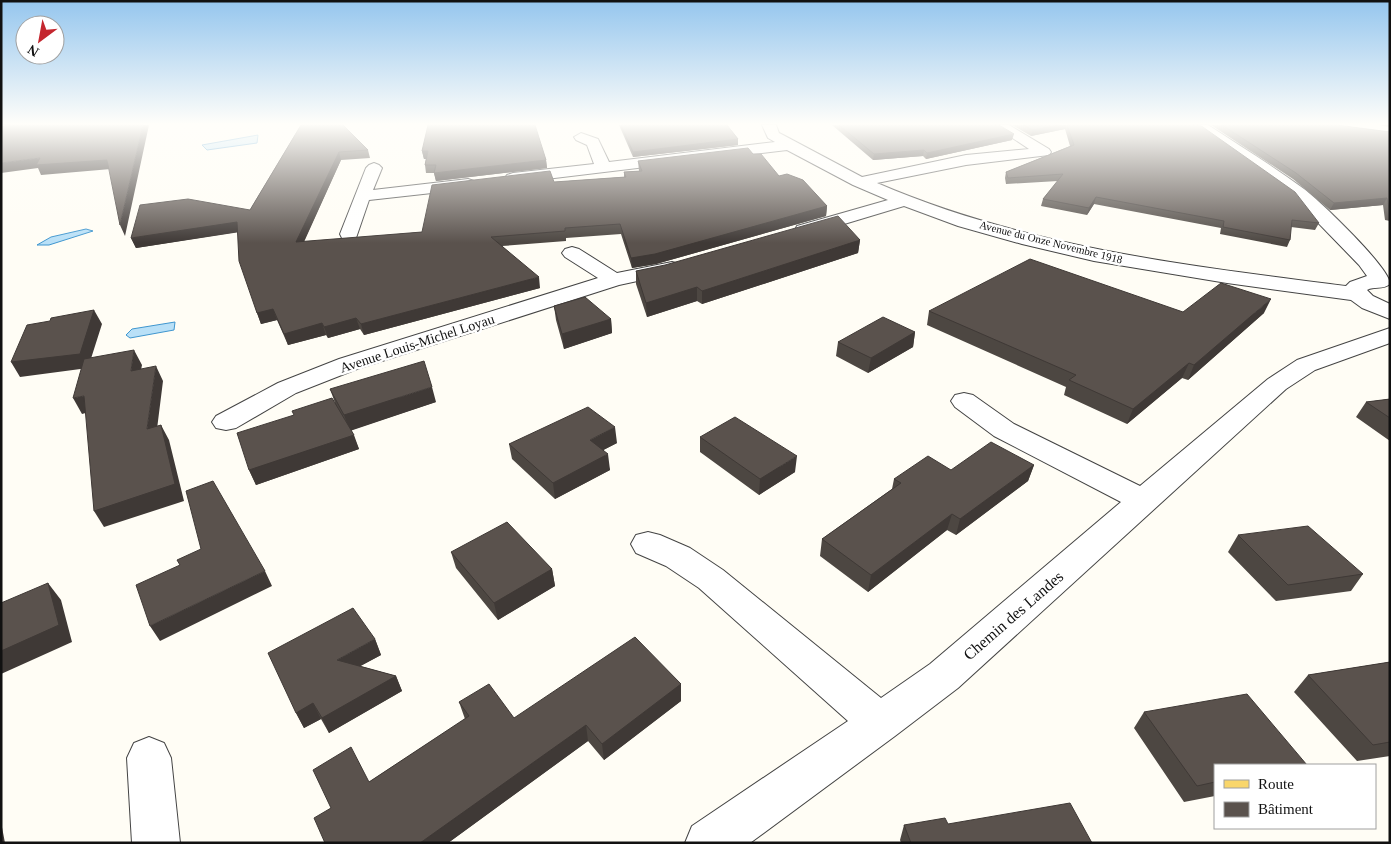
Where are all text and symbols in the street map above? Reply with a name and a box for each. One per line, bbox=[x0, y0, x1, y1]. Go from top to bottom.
north arrow bbox=[15, 15, 65, 65]
text: N bbox=[25, 42, 42, 60]
street label: Avenue du Onze Novembre 1918 bbox=[978, 218, 1124, 266]
street label: Avenue Louis-Michel Loyau bbox=[338, 311, 496, 376]
street label: Chemin des Landes bbox=[960, 568, 1067, 663]
legend bbox=[1214, 764, 1376, 829]
text: Route bbox=[1258, 776, 1294, 792]
text: Bâtiment bbox=[1258, 801, 1314, 817]

